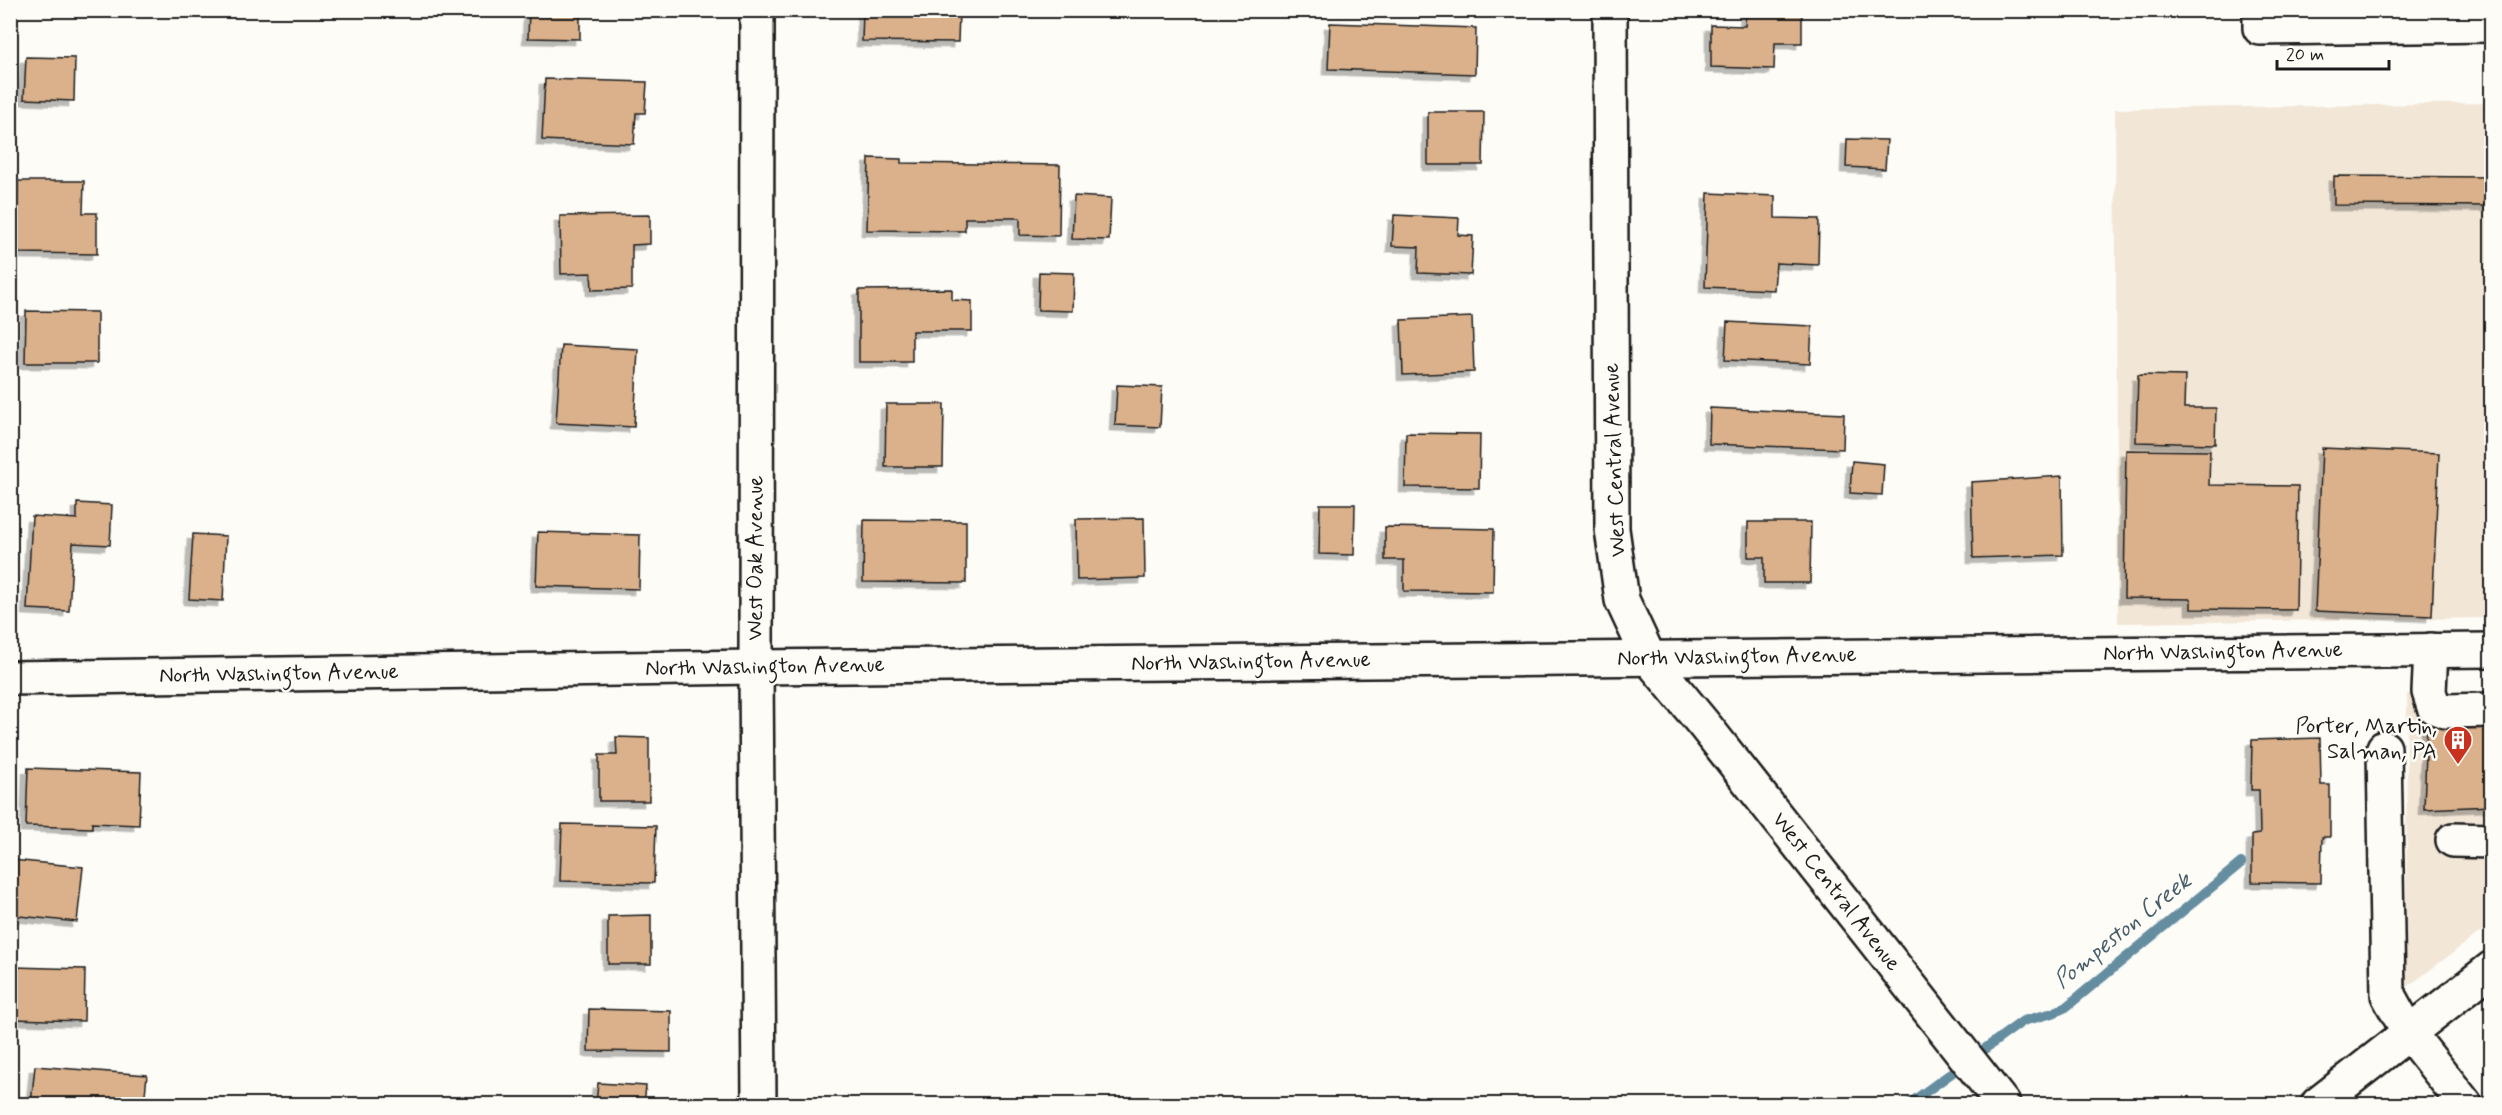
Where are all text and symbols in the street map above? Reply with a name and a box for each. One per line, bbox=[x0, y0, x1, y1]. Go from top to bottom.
scale bar bbox=[2277, 33, 2390, 71]
text: 20 m bbox=[2286, 43, 2324, 67]
street label: West Central Avenue bbox=[1598, 362, 1632, 558]
street label: West Oak Avenue bbox=[742, 476, 770, 640]
street label: North Washington Avenue bbox=[2103, 636, 2343, 671]
street label: North Washington Avenue bbox=[1617, 641, 1857, 676]
street label: North Washington Avenue bbox=[1131, 646, 1371, 681]
street label: North Washington Avenue bbox=[645, 651, 885, 686]
street label: North Washington Avenue bbox=[159, 658, 399, 693]
place label: Porter, Martin, Salman, PA bbox=[2296, 713, 2437, 766]
building icon: Porter, Martin, Salman, PA bbox=[2442, 724, 2474, 766]
street label: West Central Avenue bbox=[1765, 807, 1907, 977]
water label: Pompeston Creek bbox=[2048, 865, 2200, 996]

